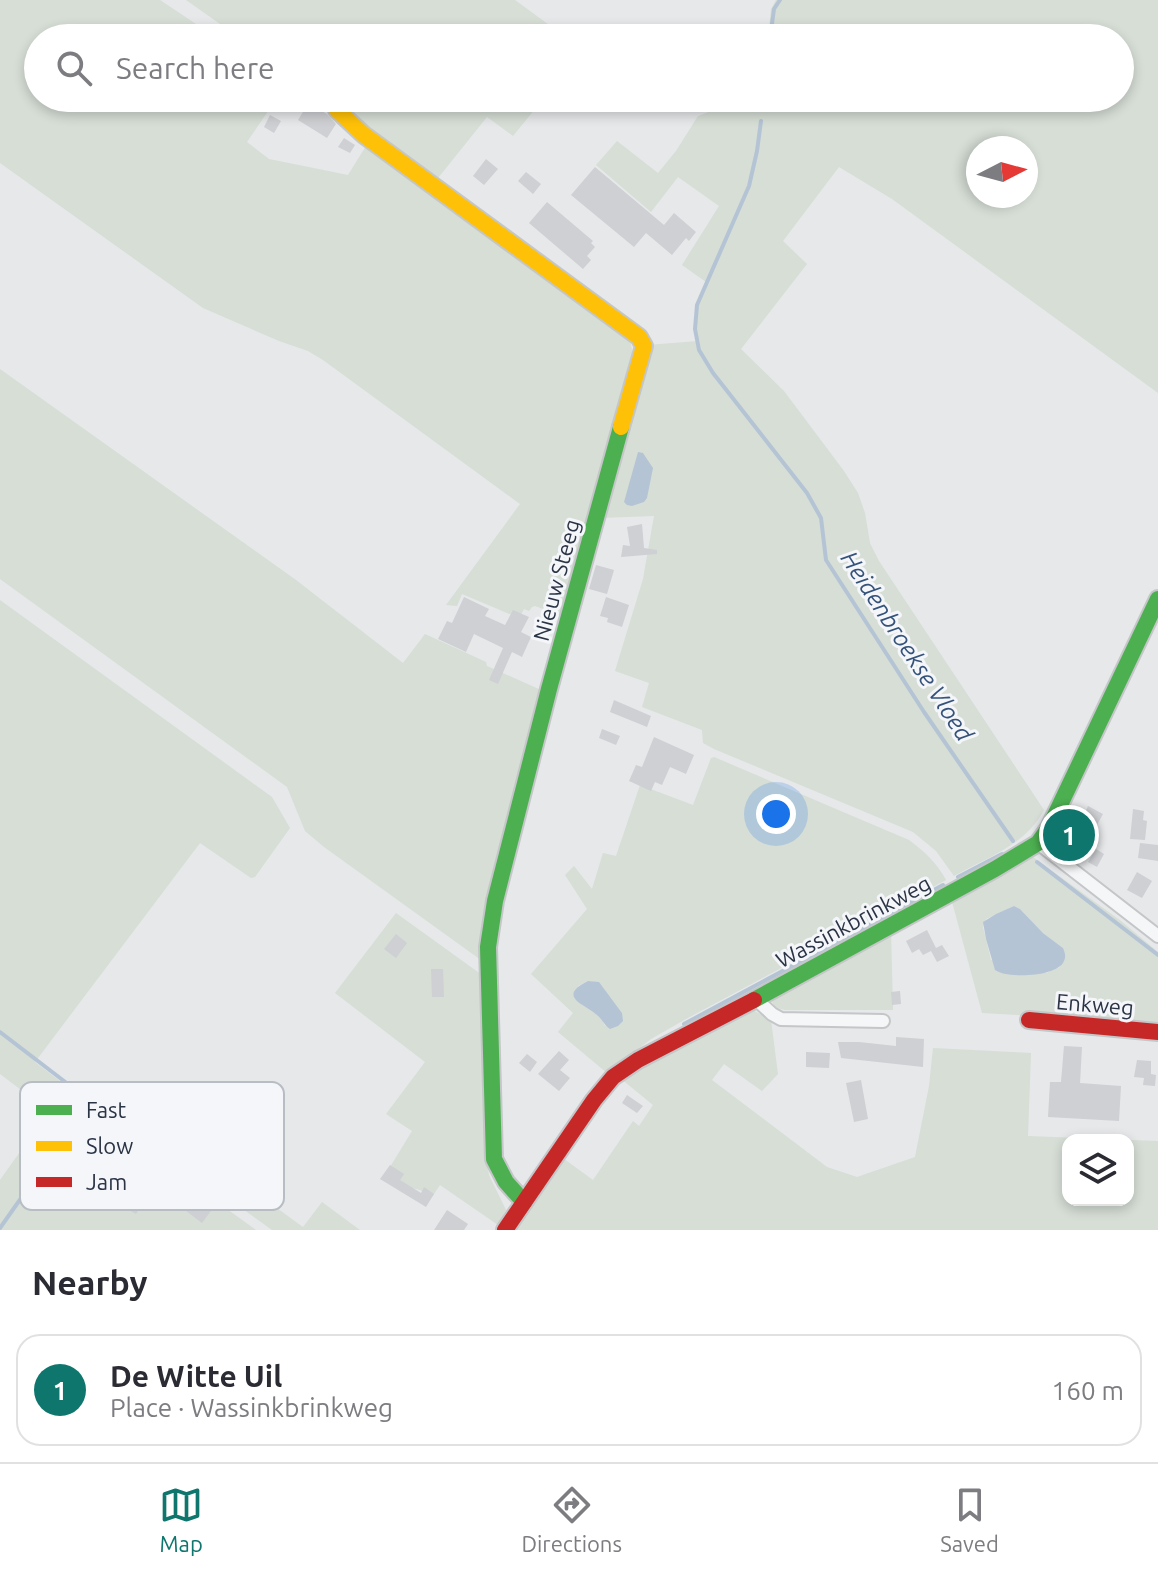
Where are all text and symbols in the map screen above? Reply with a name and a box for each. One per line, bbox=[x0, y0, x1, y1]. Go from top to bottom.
search box bbox=[24, 24, 1134, 112]
icon: search bbox=[52, 46, 96, 90]
text: Search here bbox=[116, 51, 275, 85]
north arrow bbox=[966, 136, 1038, 208]
street label: Nieuw Steeg bbox=[528, 516, 584, 644]
water label: Heidenbroekse Vloed bbox=[836, 546, 979, 746]
your location bbox=[756, 794, 796, 834]
pin: 1 bbox=[1043, 805, 1095, 865]
street label: Wassinkbrinkweg bbox=[771, 870, 935, 972]
street label: Enkweg bbox=[1055, 988, 1135, 1020]
legend bbox=[20, 1082, 284, 1210]
text: Fast bbox=[86, 1097, 127, 1122]
text: Slow bbox=[86, 1133, 133, 1158]
map controls bbox=[1062, 1134, 1134, 1206]
button: layers bbox=[1062, 1134, 1134, 1206]
text: Jam bbox=[86, 1169, 127, 1194]
text: Nearby bbox=[32, 1263, 147, 1301]
text: De Witte Uil bbox=[110, 1359, 282, 1393]
text: 1 bbox=[53, 1376, 67, 1405]
text: 160 m bbox=[1052, 1376, 1124, 1405]
text: Place · Wassinkbrinkweg bbox=[110, 1393, 393, 1422]
tab: Map bbox=[159, 1483, 203, 1556]
tab: Directions bbox=[521, 1483, 622, 1556]
tab: Saved bbox=[940, 1483, 999, 1556]

